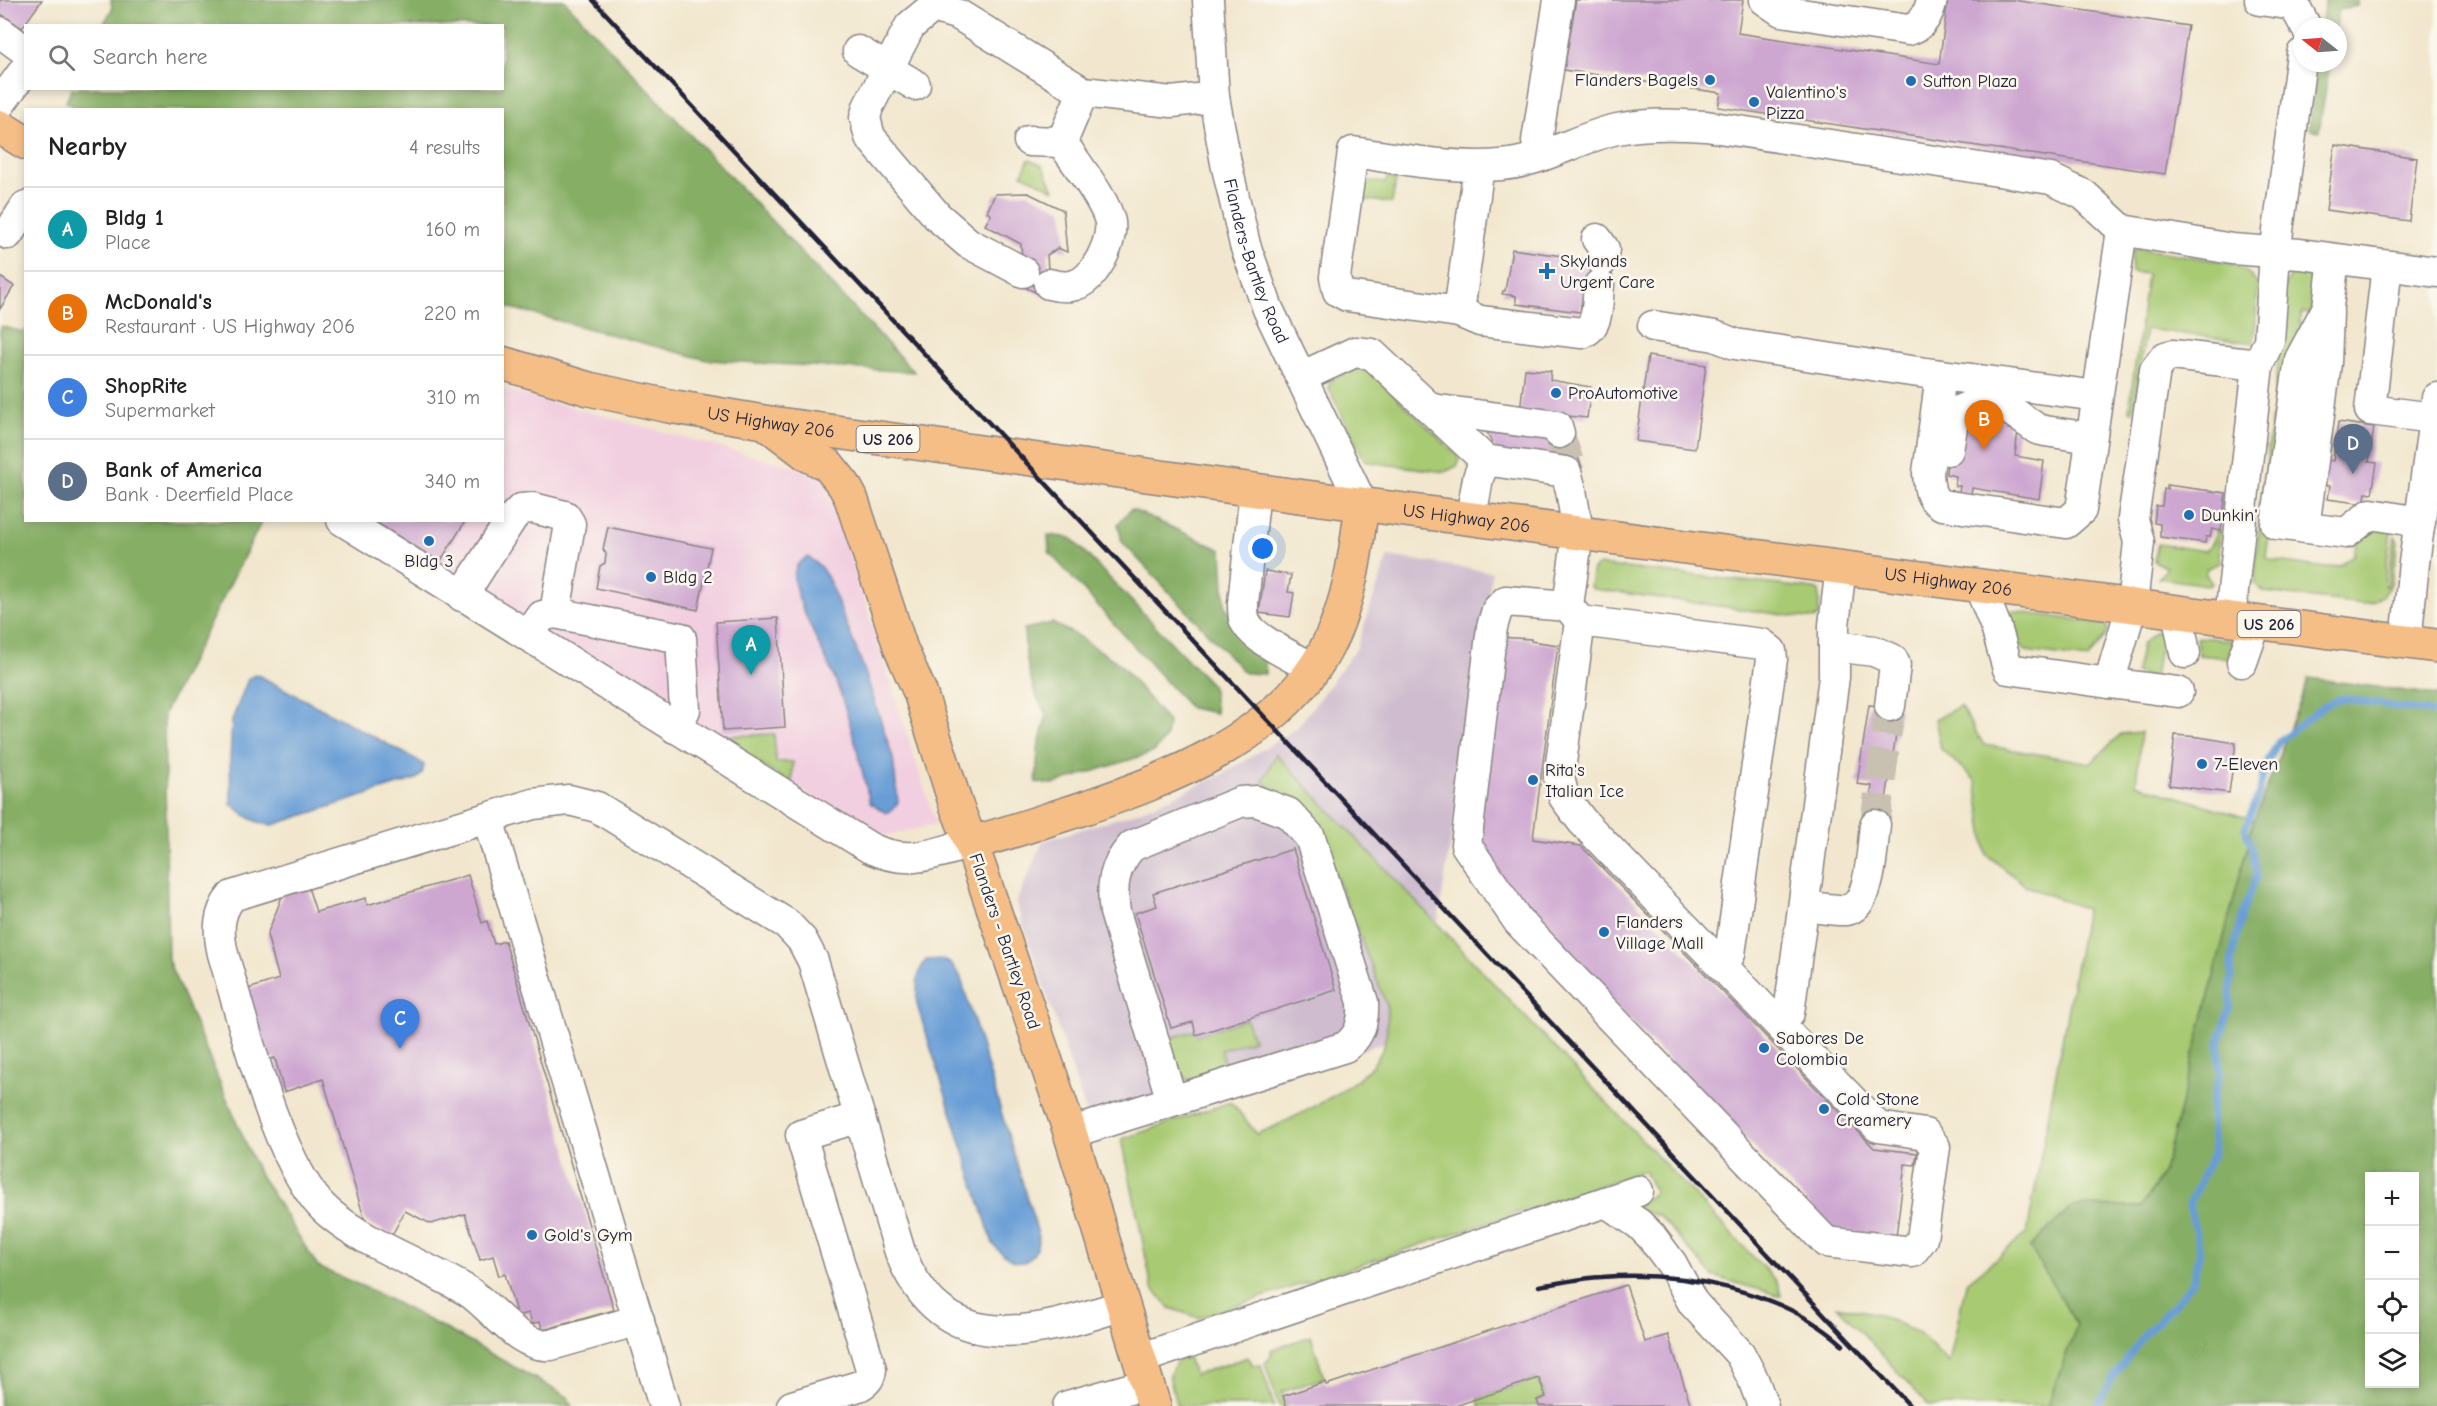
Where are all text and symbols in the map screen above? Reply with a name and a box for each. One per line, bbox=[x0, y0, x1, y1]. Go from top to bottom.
north arrow bbox=[2293, 18, 2347, 72]
search box bbox=[24, 24, 504, 90]
icon: search bbox=[45, 41, 78, 74]
text: Search here bbox=[93, 44, 208, 70]
place label: Flanders Bagels bbox=[1575, 70, 1698, 91]
place label: Sutton Plaza bbox=[1923, 71, 2017, 92]
marker: Flanders Bagels bbox=[1703, 73, 1717, 87]
marker: Sutton Plaza bbox=[1904, 74, 1918, 88]
place label: Valentino's Pizza bbox=[1766, 82, 1847, 124]
marker: Valentino's Pizza bbox=[1747, 95, 1761, 109]
text: Nearby bbox=[48, 132, 127, 162]
text: 4 results bbox=[409, 136, 480, 159]
street label: Flanders-Bartley Road bbox=[1219, 177, 1293, 347]
text: Bldg 1 bbox=[105, 205, 164, 231]
text: A bbox=[62, 218, 73, 241]
text: 160 m bbox=[426, 218, 480, 241]
text: Place bbox=[105, 231, 151, 254]
place label: Skylands Urgent Care bbox=[1560, 251, 1655, 293]
marker: Skylands Urgent Care bbox=[1538, 262, 1556, 280]
text: McDonald's bbox=[105, 289, 212, 315]
text: B bbox=[61, 302, 74, 325]
text: 220 m bbox=[424, 302, 480, 325]
text: Restaurant · US Highway 206 bbox=[105, 315, 355, 338]
text: ShopRite bbox=[105, 373, 187, 399]
place label: ProAutomotive bbox=[1568, 383, 1678, 404]
text: C bbox=[61, 386, 74, 409]
text: 310 m bbox=[427, 386, 480, 409]
marker: ProAutomotive bbox=[1549, 386, 1563, 400]
text: Supermarket bbox=[105, 399, 215, 422]
pin: B bbox=[1964, 400, 2004, 450]
street label: US Highway 206 bbox=[706, 403, 836, 443]
pin: D bbox=[2334, 424, 2372, 474]
road number: US 206 bbox=[856, 426, 920, 452]
text: Bank of America bbox=[105, 457, 262, 483]
text: D bbox=[61, 470, 74, 493]
text: 340 m bbox=[425, 470, 480, 493]
text: Bank · Deerfield Place bbox=[105, 483, 293, 506]
street label: US Highway 206 bbox=[1401, 500, 1532, 537]
place label: Dunkin' bbox=[2201, 505, 2258, 526]
marker: Dunkin' bbox=[2182, 508, 2196, 522]
marker: Bldg 3 bbox=[422, 534, 436, 548]
your location bbox=[1248, 534, 1277, 563]
place label: Bldg 3 bbox=[404, 551, 454, 572]
street label: US Highway 206 bbox=[1883, 563, 2013, 601]
place label: Bldg 2 bbox=[663, 567, 713, 588]
marker: Bldg 2 bbox=[644, 570, 658, 584]
road number: US 206 bbox=[2238, 611, 2300, 637]
pin: A bbox=[732, 626, 771, 675]
place label: 7-Eleven bbox=[2214, 754, 2278, 775]
marker: 7-Eleven bbox=[2195, 757, 2209, 771]
place label: Rita's Italian Ice bbox=[1545, 760, 1624, 802]
marker: Rita's Italian Ice bbox=[1526, 773, 1540, 787]
street label: Flanders - Bartley Road bbox=[965, 850, 1045, 1032]
place label: Flanders Village Mall bbox=[1616, 912, 1704, 954]
marker: Flanders Village Mall bbox=[1597, 925, 1611, 939]
pin: C bbox=[380, 1000, 420, 1049]
place label: Sabores De Colombia bbox=[1776, 1028, 1864, 1070]
marker: Sabores De Colombia bbox=[1757, 1041, 1771, 1055]
place label: Cold Stone Creamery bbox=[1836, 1089, 1919, 1131]
marker: Cold Stone Creamery bbox=[1817, 1102, 1831, 1116]
map controls bbox=[2365, 1172, 2419, 1388]
button: + bbox=[2365, 1172, 2419, 1226]
place label: Gold's Gym bbox=[544, 1225, 633, 1246]
button: − bbox=[2365, 1226, 2419, 1280]
marker: Gold's Gym bbox=[525, 1228, 539, 1242]
button: locate bbox=[2365, 1280, 2419, 1334]
button: layers bbox=[2365, 1334, 2419, 1388]

